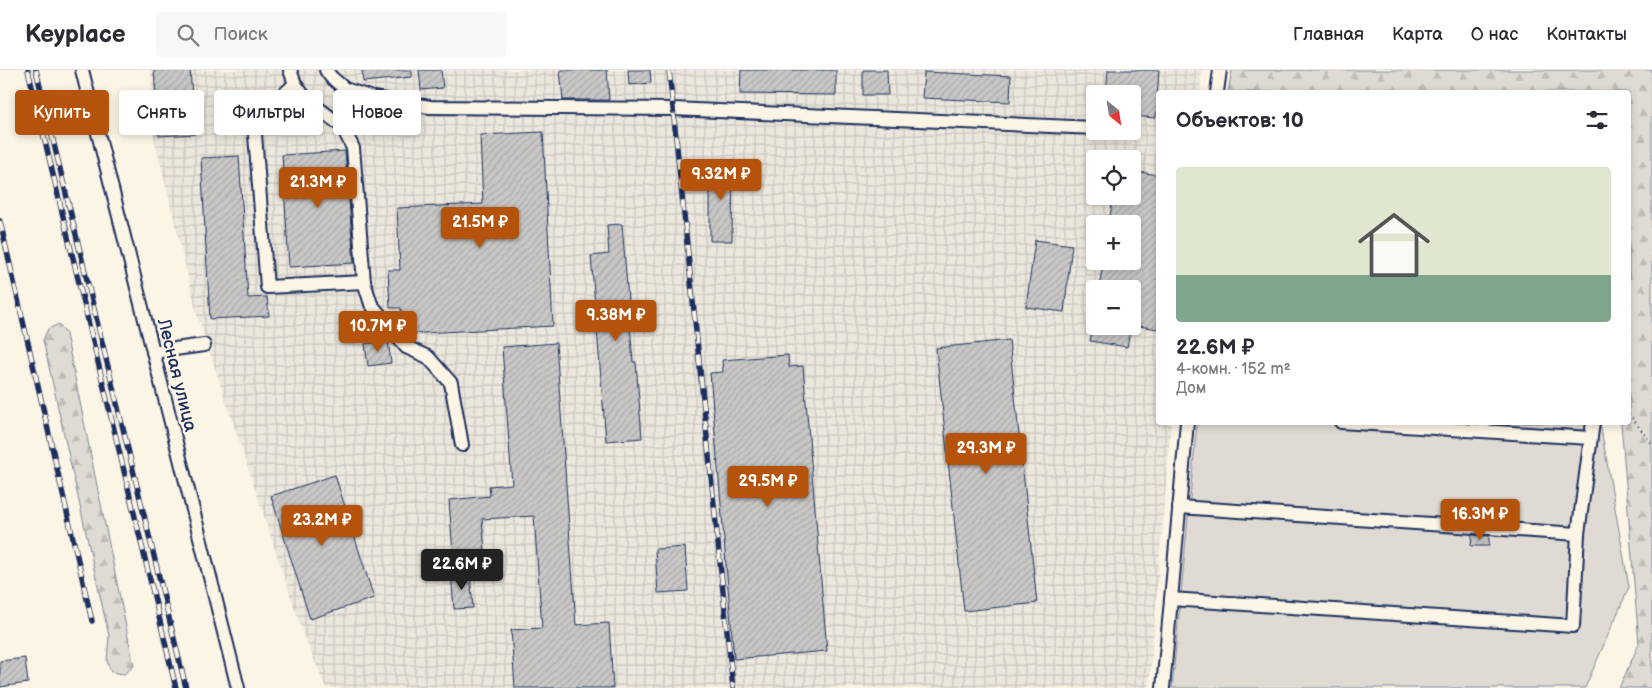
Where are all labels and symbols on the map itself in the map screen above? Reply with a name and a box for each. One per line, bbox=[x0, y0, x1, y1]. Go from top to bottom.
north arrow bbox=[1086, 85, 1141, 140]
pin: 9.32M ₽ bbox=[675, 158, 767, 201]
pin: 21.3M ₽ bbox=[272, 166, 364, 209]
pin: 21.5M ₽ bbox=[434, 206, 526, 249]
pin: 9.38M ₽ bbox=[570, 300, 662, 342]
pin: 10.7M ₽ bbox=[332, 310, 424, 353]
street label: Лесная улица bbox=[153, 315, 201, 434]
pin: 29.3M ₽ bbox=[940, 432, 1032, 475]
pin: 29.5M ₽ bbox=[722, 466, 814, 508]
pin: 16.3M ₽ bbox=[1434, 498, 1526, 541]
pin: 23.2M ₽ bbox=[276, 504, 368, 547]
pin: 22.6M ₽ bbox=[416, 548, 508, 591]

